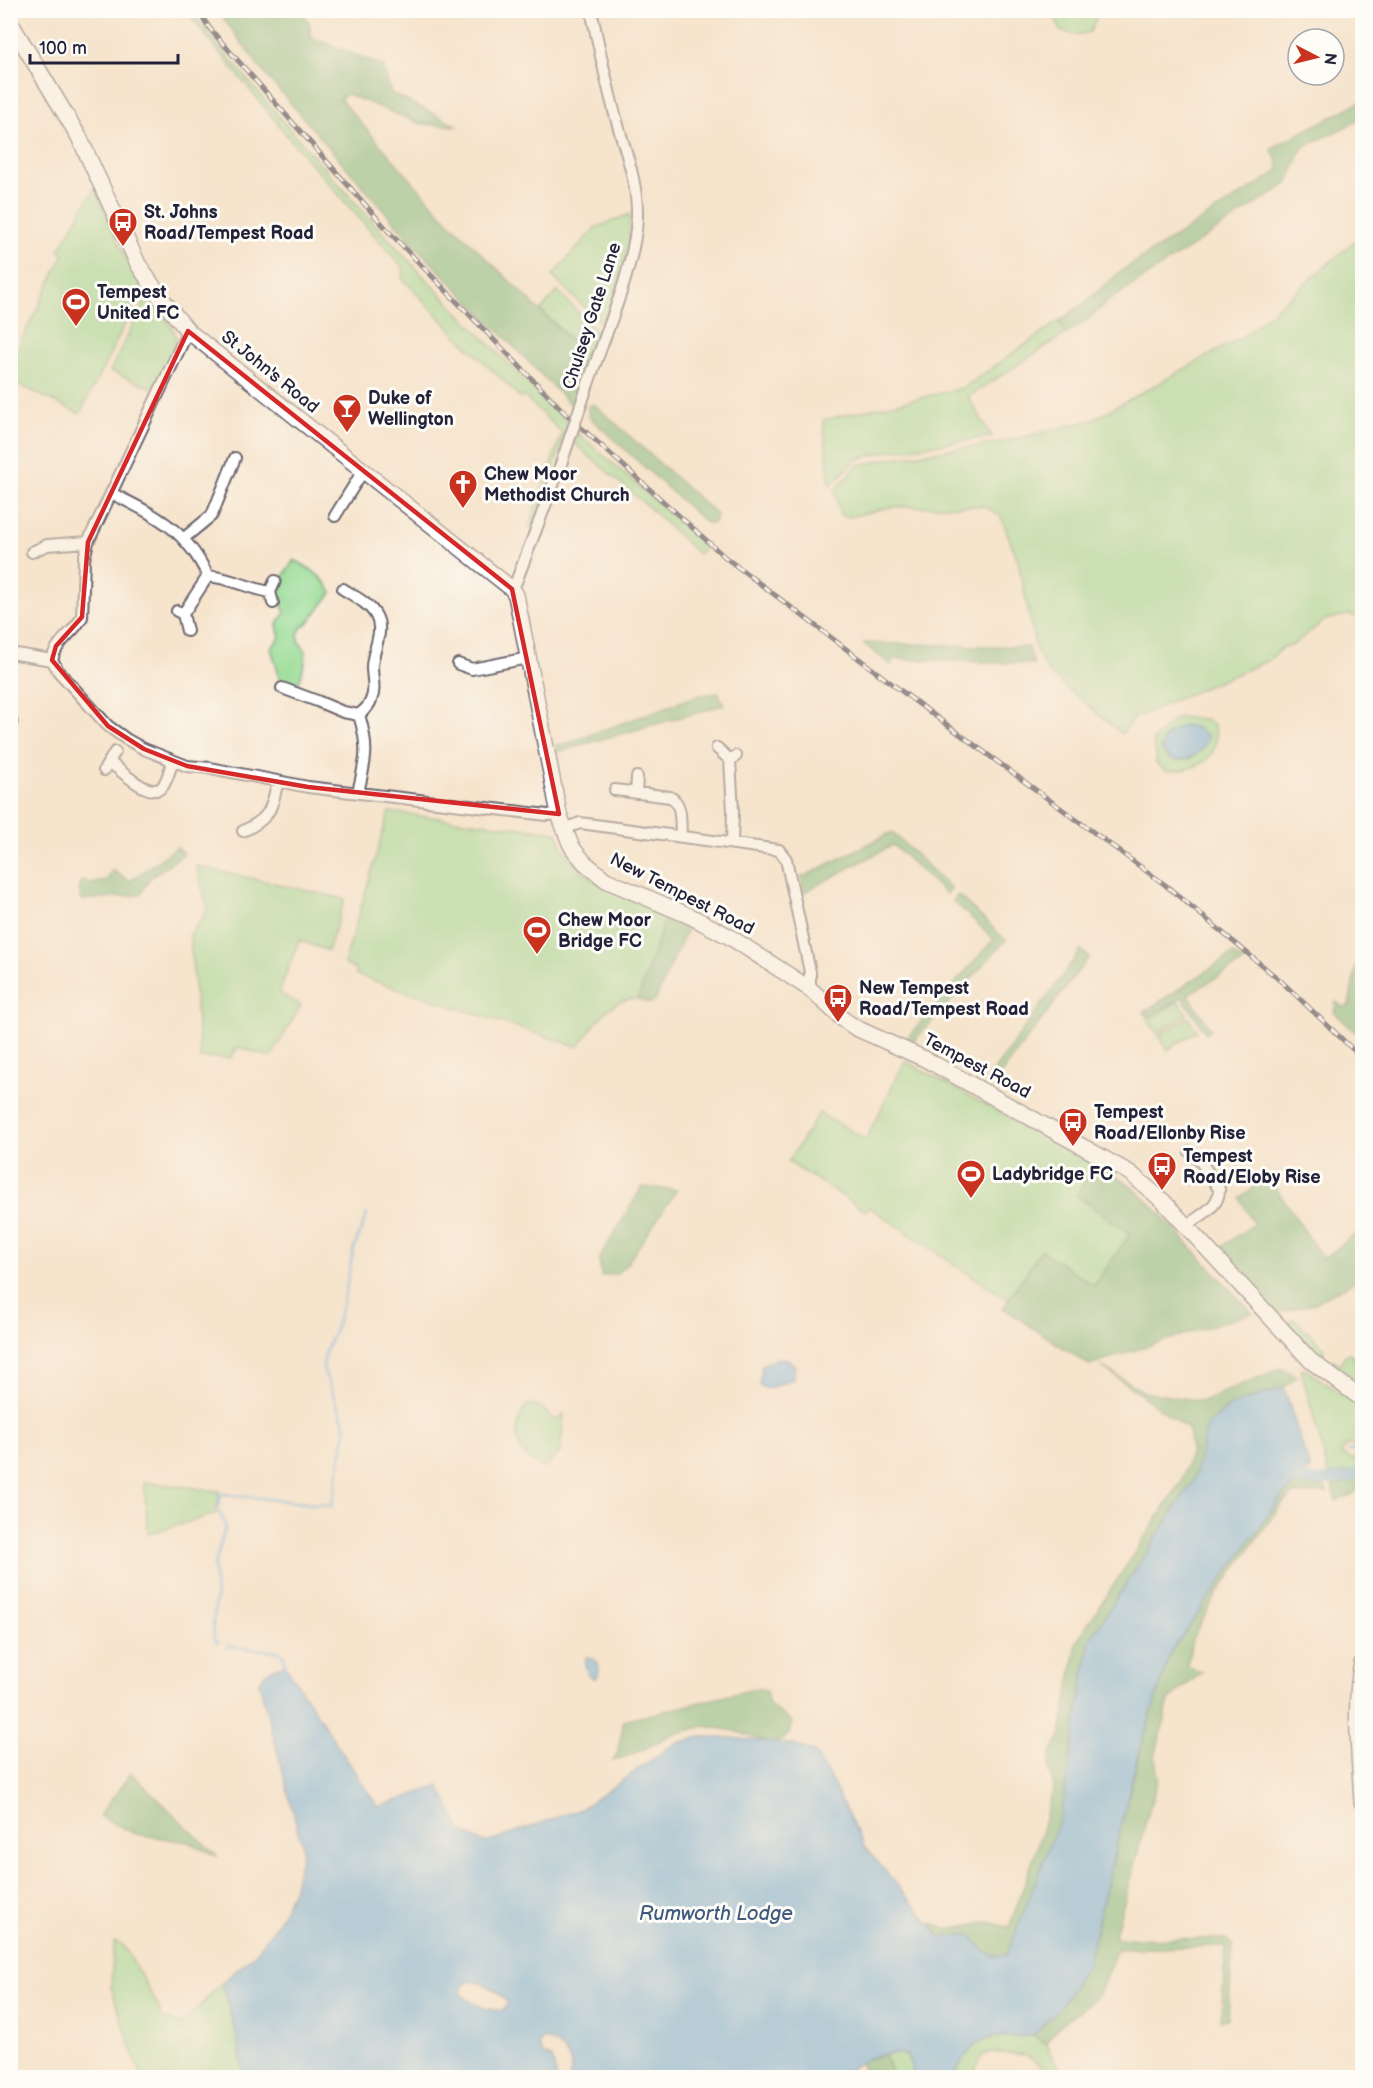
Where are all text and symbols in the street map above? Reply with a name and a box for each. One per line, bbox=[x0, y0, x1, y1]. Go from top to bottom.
scale bar bbox=[30, 27, 178, 65]
north arrow bbox=[1286, 27, 1346, 87]
text: 100 m bbox=[39, 38, 87, 59]
text: N bbox=[1319, 52, 1340, 66]
place label: St. Johns Road/Tempest Road bbox=[144, 202, 314, 244]
bus stop icon: St. Johns Road/Tempest Road bbox=[107, 206, 139, 248]
street label: Chulsey Gate Lane bbox=[558, 240, 626, 392]
place label: Tempest United FC bbox=[97, 282, 180, 324]
sports icon: Tempest United FC bbox=[60, 286, 92, 328]
street label: St John's Road bbox=[217, 326, 323, 418]
place label: Duke of Wellington bbox=[368, 388, 454, 430]
bar icon: Duke of Wellington bbox=[331, 392, 363, 434]
place label: Chew Moor Methodist Church bbox=[484, 464, 630, 506]
church icon: Chew Moor Methodist Church bbox=[447, 468, 479, 510]
street label: New Tempest Road bbox=[606, 849, 758, 939]
place label: Chew Moor Bridge FC bbox=[558, 910, 652, 952]
sports icon: Chew Moor Bridge FC bbox=[521, 914, 553, 956]
place label: New Tempest Road/Tempest Road bbox=[859, 978, 1029, 1020]
bus stop icon: New Tempest Road/Tempest Road bbox=[822, 982, 854, 1024]
street label: Tempest Road bbox=[920, 1029, 1034, 1103]
place label: Tempest Road/Ellonby Rise bbox=[1094, 1102, 1246, 1144]
bus stop icon: Tempest Road/Ellonby Rise bbox=[1057, 1106, 1089, 1148]
place label: Tempest Road/Eloby Rise bbox=[1183, 1146, 1321, 1188]
bus stop icon: Tempest Road/Eloby Rise bbox=[1146, 1150, 1178, 1192]
sports icon: Ladybridge FC bbox=[955, 1158, 987, 1200]
place label: Ladybridge FC bbox=[992, 1164, 1113, 1185]
water label: Rumworth Lodge bbox=[639, 1902, 793, 1926]

